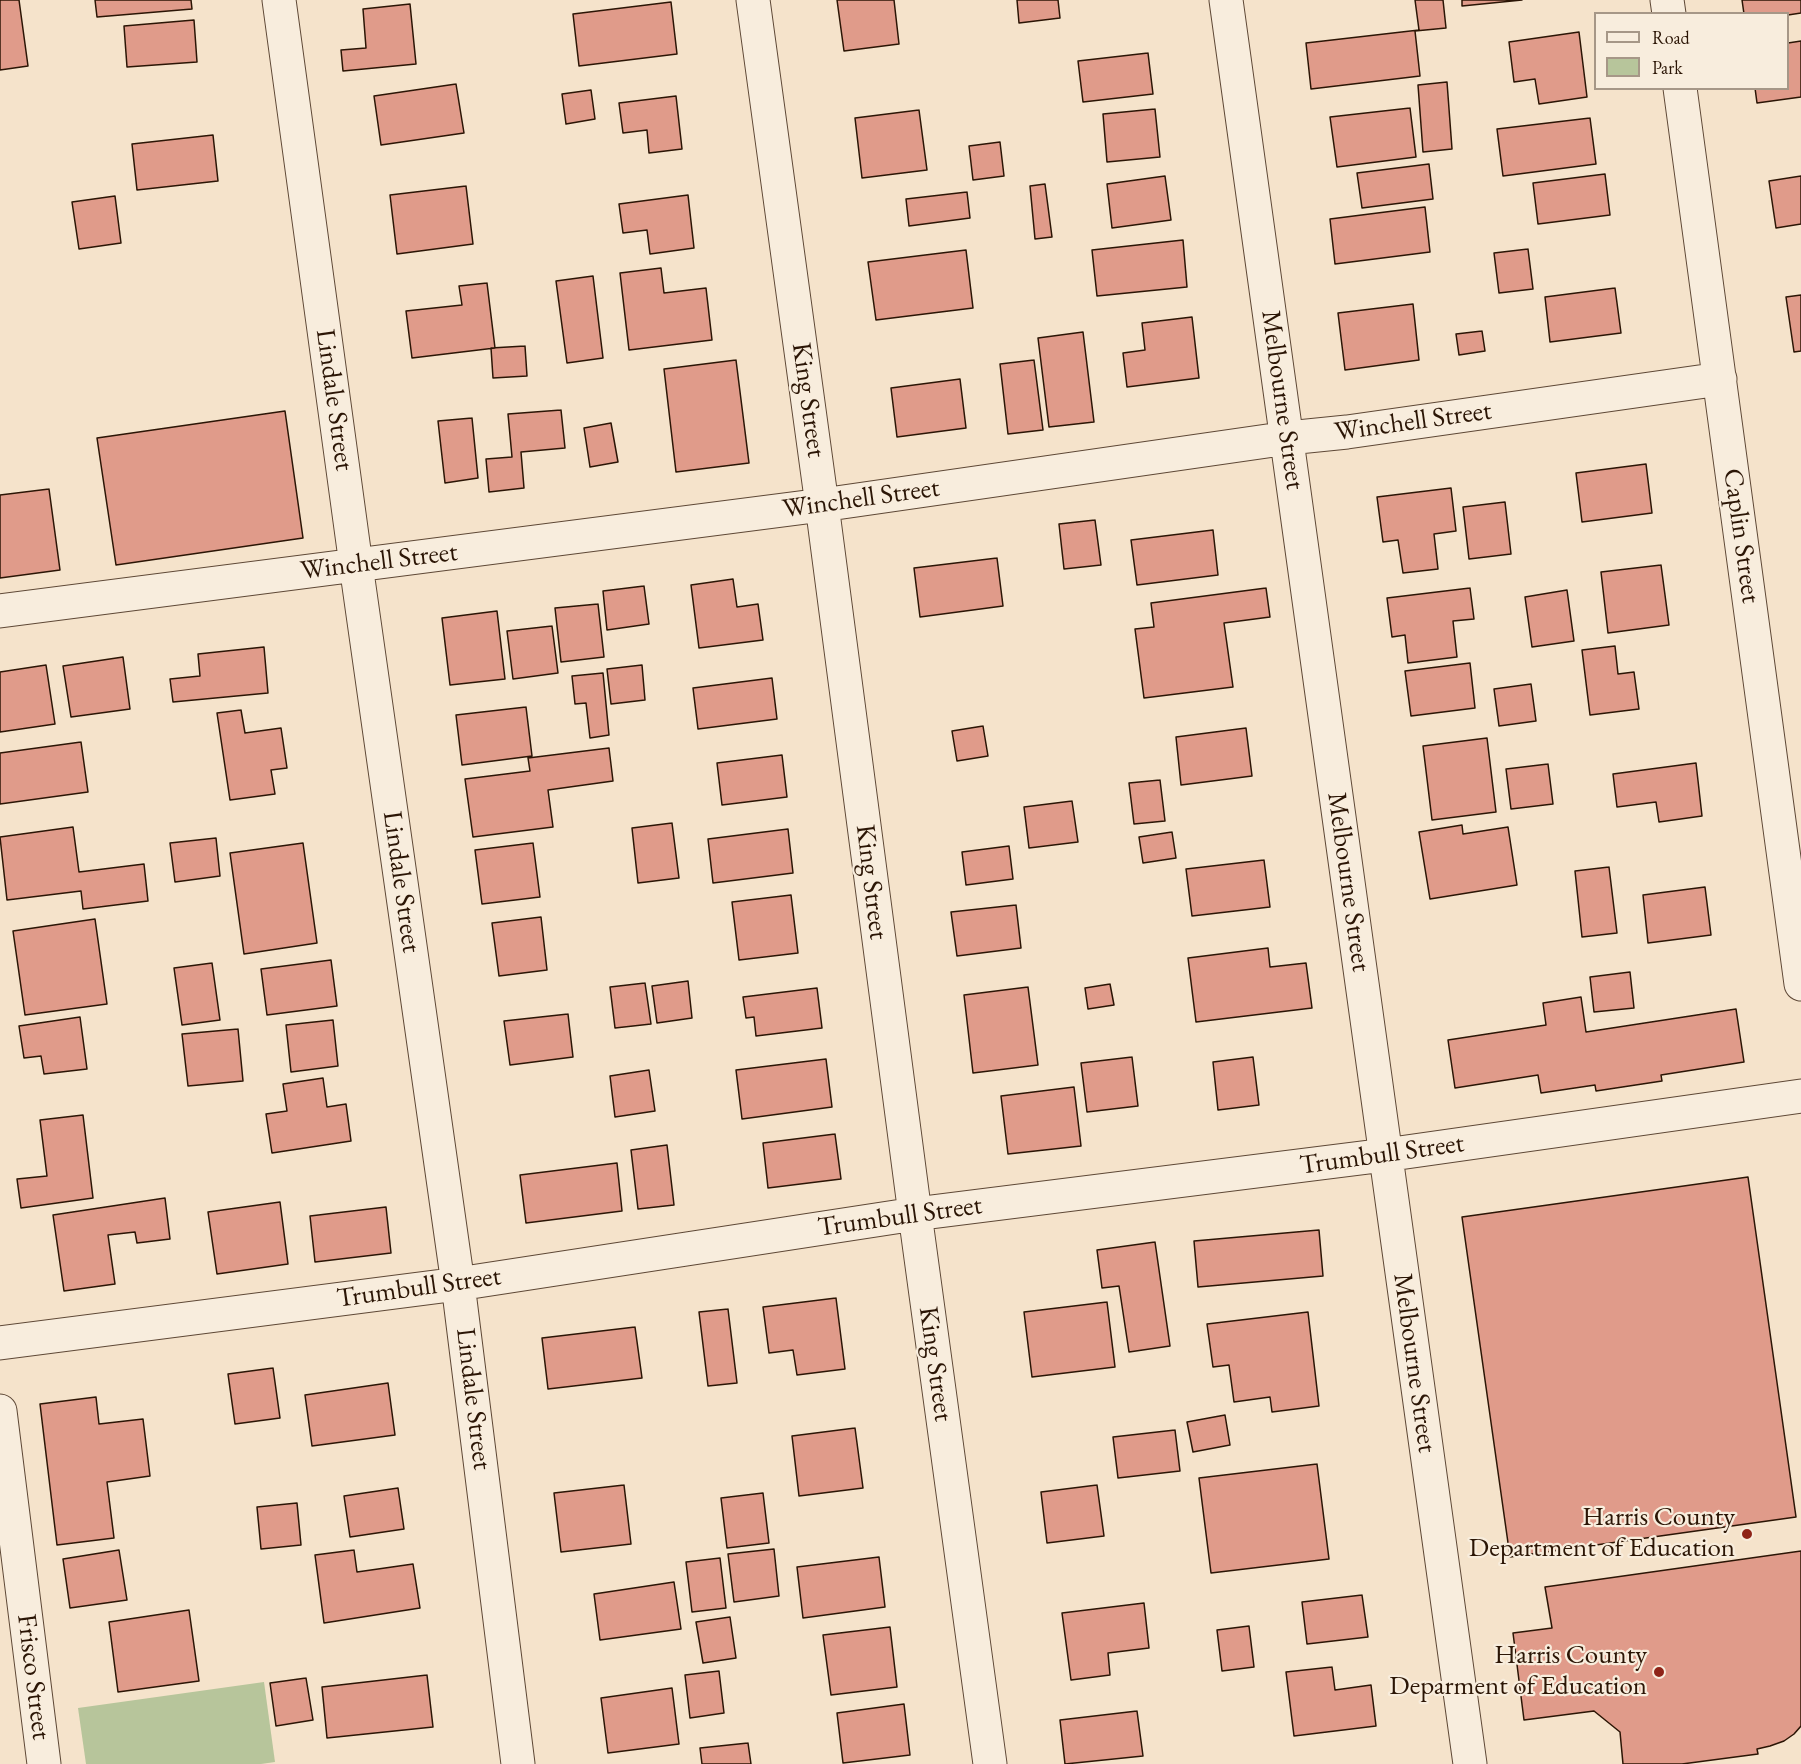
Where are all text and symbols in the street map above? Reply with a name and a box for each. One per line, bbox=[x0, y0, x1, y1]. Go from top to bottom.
legend bbox=[1594, 12, 1789, 90]
text: Road bbox=[1652, 26, 1690, 49]
text: Park bbox=[1652, 56, 1683, 79]
street label: Melbourne Street bbox=[1253, 308, 1311, 492]
street label: Lindale Street bbox=[308, 327, 360, 473]
street label: King Street bbox=[784, 340, 832, 460]
street label: Winchell Street bbox=[1332, 395, 1494, 449]
street label: Caplin Street bbox=[1716, 467, 1766, 605]
street label: Winchell Street bbox=[780, 472, 942, 526]
street label: Winchell Street bbox=[299, 536, 459, 588]
street label: Melbourne Street bbox=[1319, 790, 1377, 974]
street label: Lindale Street bbox=[375, 809, 427, 955]
street label: King Street bbox=[848, 823, 894, 941]
street label: Trumbull Street bbox=[1298, 1127, 1466, 1183]
street label: Trumbull Street bbox=[816, 1189, 984, 1245]
street label: Trumbull Street bbox=[335, 1260, 503, 1316]
street label: Melbourne Street bbox=[1385, 1271, 1443, 1455]
street label: King Street bbox=[911, 1304, 959, 1424]
street label: Lindale Street bbox=[448, 1326, 498, 1472]
place label: Harris County Department of Education bbox=[1469, 1502, 1735, 1565]
marker: Harris County Department of Education bbox=[1740, 1527, 1754, 1541]
street label: Frisco Street bbox=[9, 1612, 57, 1742]
place label: Harris County Deparment of Education bbox=[1389, 1640, 1647, 1703]
marker: Harris County Deparment of Education bbox=[1652, 1665, 1666, 1679]

